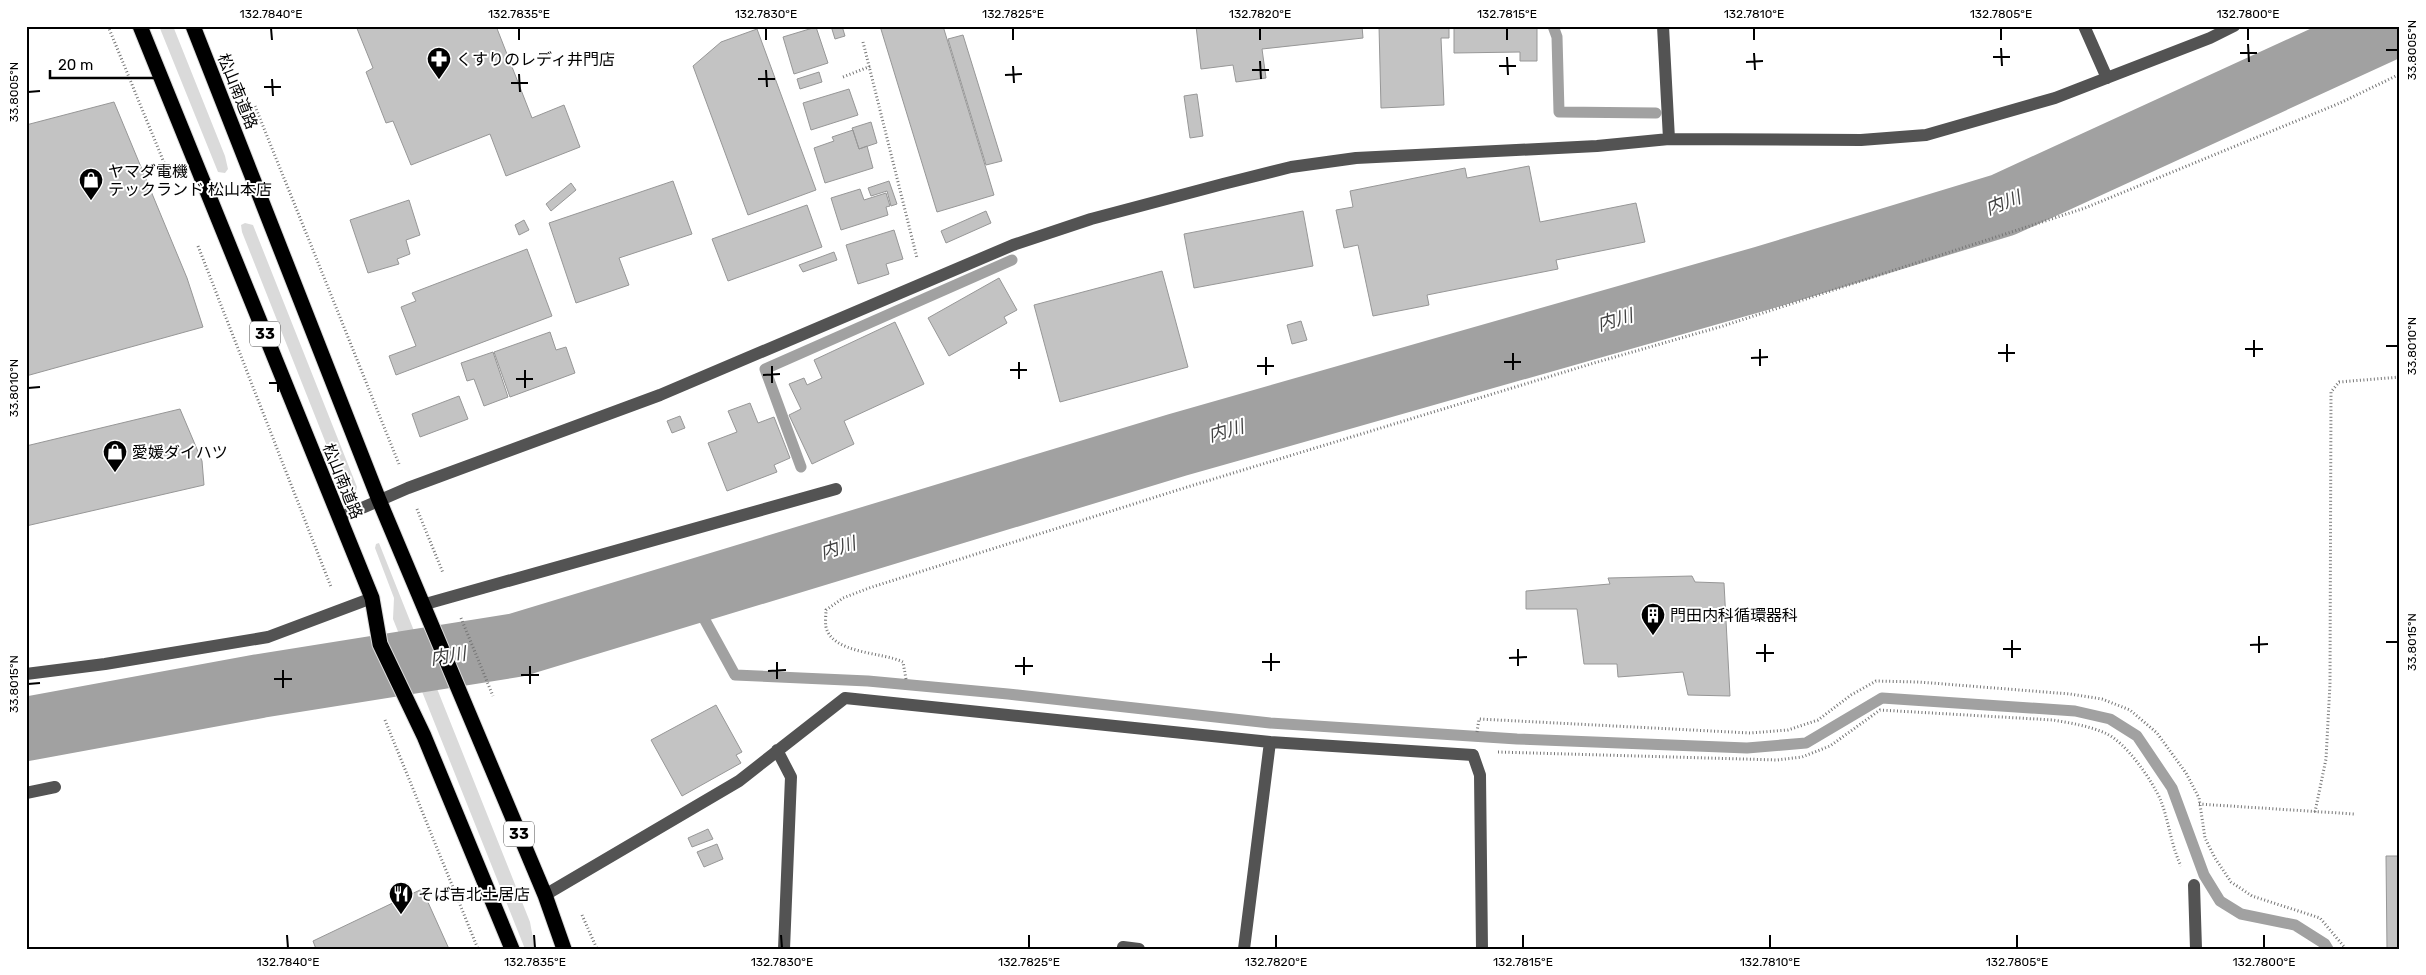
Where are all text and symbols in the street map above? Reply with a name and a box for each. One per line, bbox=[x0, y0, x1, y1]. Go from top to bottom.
text: 132.7840°E bbox=[240, 7, 302, 21]
text: 132.7835°E bbox=[488, 7, 550, 21]
text: 132.7830°E bbox=[735, 7, 797, 21]
text: 132.7825°E bbox=[982, 7, 1044, 21]
text: 132.7820°E bbox=[1229, 7, 1291, 21]
text: 132.7815°E bbox=[1477, 7, 1537, 21]
text: 132.7810°E bbox=[1724, 7, 1784, 21]
text: 132.7805°E bbox=[1970, 7, 2032, 21]
text: 132.7800°E bbox=[2216, 7, 2280, 21]
text: 33.8005°N bbox=[2405, 20, 2419, 80]
pharmacy icon: くすりのレディ井門店 bbox=[426, 46, 452, 80]
scale bar bbox=[50, 48, 156, 80]
place label: くすりのレディ井門店 bbox=[456, 50, 615, 69]
street label: 松山南道路 bbox=[214, 51, 261, 132]
text: 20 m bbox=[58, 56, 93, 74]
text: 33.8005°N bbox=[7, 62, 21, 122]
place label: ヤマダ電機 テックランド 松山本店 bbox=[108, 162, 272, 199]
shop icon: ヤマダ電機 テックランド 松山本店 bbox=[78, 167, 104, 201]
water label: 内川 bbox=[1982, 186, 2026, 220]
water label: 内川 bbox=[1595, 304, 1637, 336]
text: 33.8010°N bbox=[2405, 317, 2419, 375]
road number: 33 bbox=[250, 322, 280, 346]
text: 33.8010°N bbox=[7, 359, 21, 417]
water label: 内川 bbox=[1206, 415, 1248, 447]
shop icon: 愛媛ダイハツ bbox=[102, 439, 128, 473]
street label: 松山南道路 bbox=[319, 441, 366, 522]
place label: 愛媛ダイハツ bbox=[132, 443, 228, 462]
water label: 内川 bbox=[818, 532, 860, 564]
building icon: 門田内科循環器科 bbox=[1640, 602, 1666, 636]
place label: 門田内科循環器科 bbox=[1670, 606, 1798, 625]
text: 33.8015°N bbox=[2405, 613, 2419, 671]
water label: 内川 bbox=[429, 642, 469, 670]
text: 33.8015°N bbox=[7, 655, 21, 713]
road number: 33 bbox=[504, 822, 534, 846]
restaurant icon: そば吉北土居店 bbox=[388, 881, 414, 915]
place label: そば吉北土居店 bbox=[418, 885, 530, 904]
text: 132.7840°E bbox=[257, 955, 319, 969]
text: 132.7835°E bbox=[504, 955, 566, 969]
text: 132.7830°E bbox=[751, 955, 813, 969]
text: 132.7825°E bbox=[998, 955, 1060, 969]
text: 132.7820°E bbox=[1245, 955, 1307, 969]
text: 132.7815°E bbox=[1493, 955, 1553, 969]
text: 132.7810°E bbox=[1740, 955, 1800, 969]
text: 132.7805°E bbox=[1986, 955, 2048, 969]
text: 132.7800°E bbox=[2232, 955, 2296, 969]

